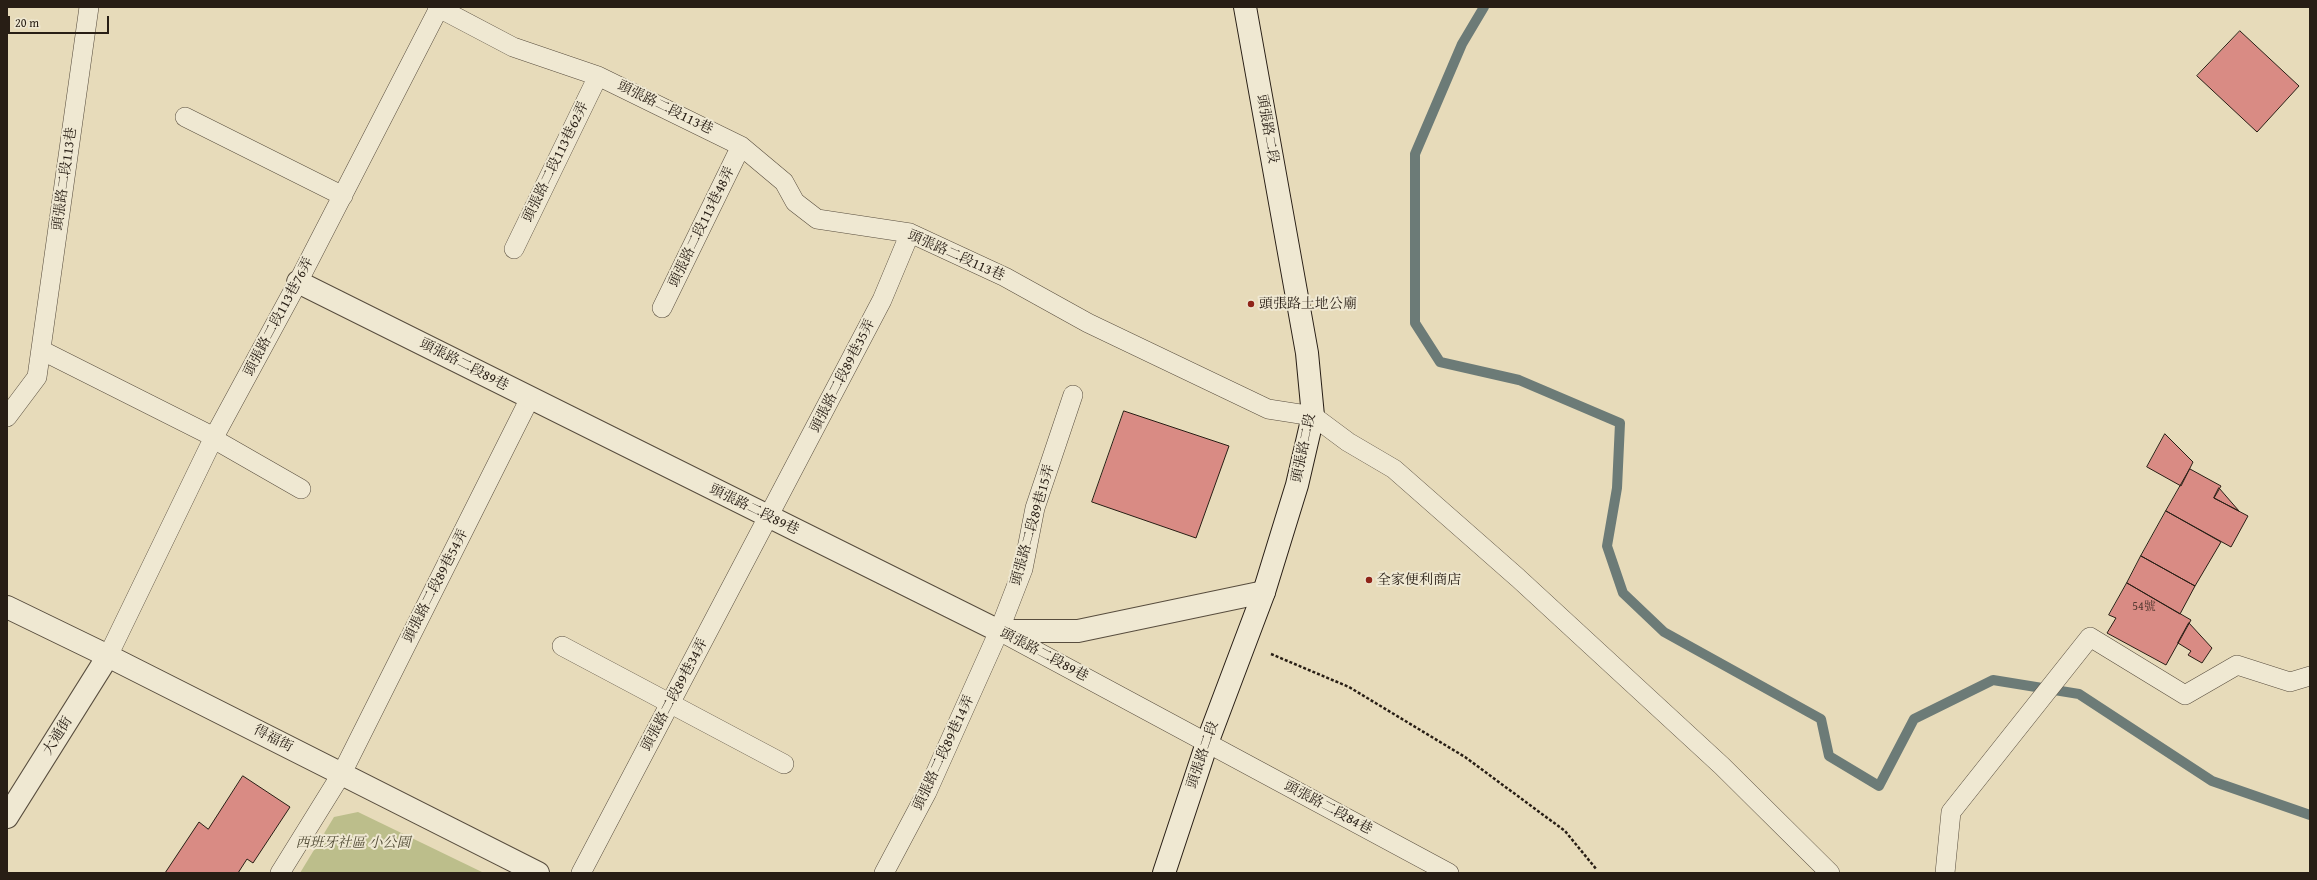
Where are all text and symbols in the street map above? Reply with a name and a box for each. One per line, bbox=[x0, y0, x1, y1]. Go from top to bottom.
scale bar bbox=[10, 8, 111, 34]
text: 20 m bbox=[15, 14, 39, 31]
street label: 頭張路二段113巷 bbox=[614, 78, 716, 138]
street label: 頭張路二段 bbox=[1253, 93, 1281, 165]
street label: 頭張路二段113巷62弄 bbox=[520, 99, 592, 225]
street label: 頭張路二段113巷 bbox=[49, 126, 81, 232]
street label: 頭張路二段113巷48弄 bbox=[666, 164, 738, 290]
street label: 頭張路二段113巷 bbox=[905, 227, 1007, 285]
street label: 頭張路二段113巷76弄 bbox=[241, 255, 317, 379]
place label: 頭張路土地公廟 bbox=[1259, 296, 1357, 312]
marker: 頭張路土地公廟 bbox=[1246, 299, 1256, 309]
street label: 頭張路二段89巷35弄 bbox=[807, 317, 879, 435]
street label: 頭張路二段89巷 bbox=[417, 335, 511, 395]
street label: 頭張路二段 bbox=[1289, 412, 1319, 484]
street label: 頭張路二段89巷15弄 bbox=[1008, 463, 1058, 587]
street label: 頭張路二段89巷 bbox=[707, 481, 801, 539]
street label: 頭張路二段89巷54弄 bbox=[400, 527, 472, 645]
place label: 全家便利商店 bbox=[1377, 572, 1461, 588]
marker: 全家便利商店 bbox=[1364, 575, 1374, 585]
house number: 54號 bbox=[2132, 600, 2156, 614]
street label: 頭張路二段89巷 bbox=[997, 625, 1091, 685]
street label: 頭張路二段89巷34弄 bbox=[638, 636, 712, 754]
street label: 頭張路二段89巷14弄 bbox=[910, 693, 978, 813]
street label: 大通街 bbox=[40, 714, 76, 758]
street label: 頭張路二段 bbox=[1184, 719, 1222, 791]
street label: 得福街 bbox=[250, 722, 296, 756]
street label: 頭張路二段84巷 bbox=[1281, 778, 1375, 838]
park label: 西班牙社區 小公園 bbox=[296, 835, 410, 851]

